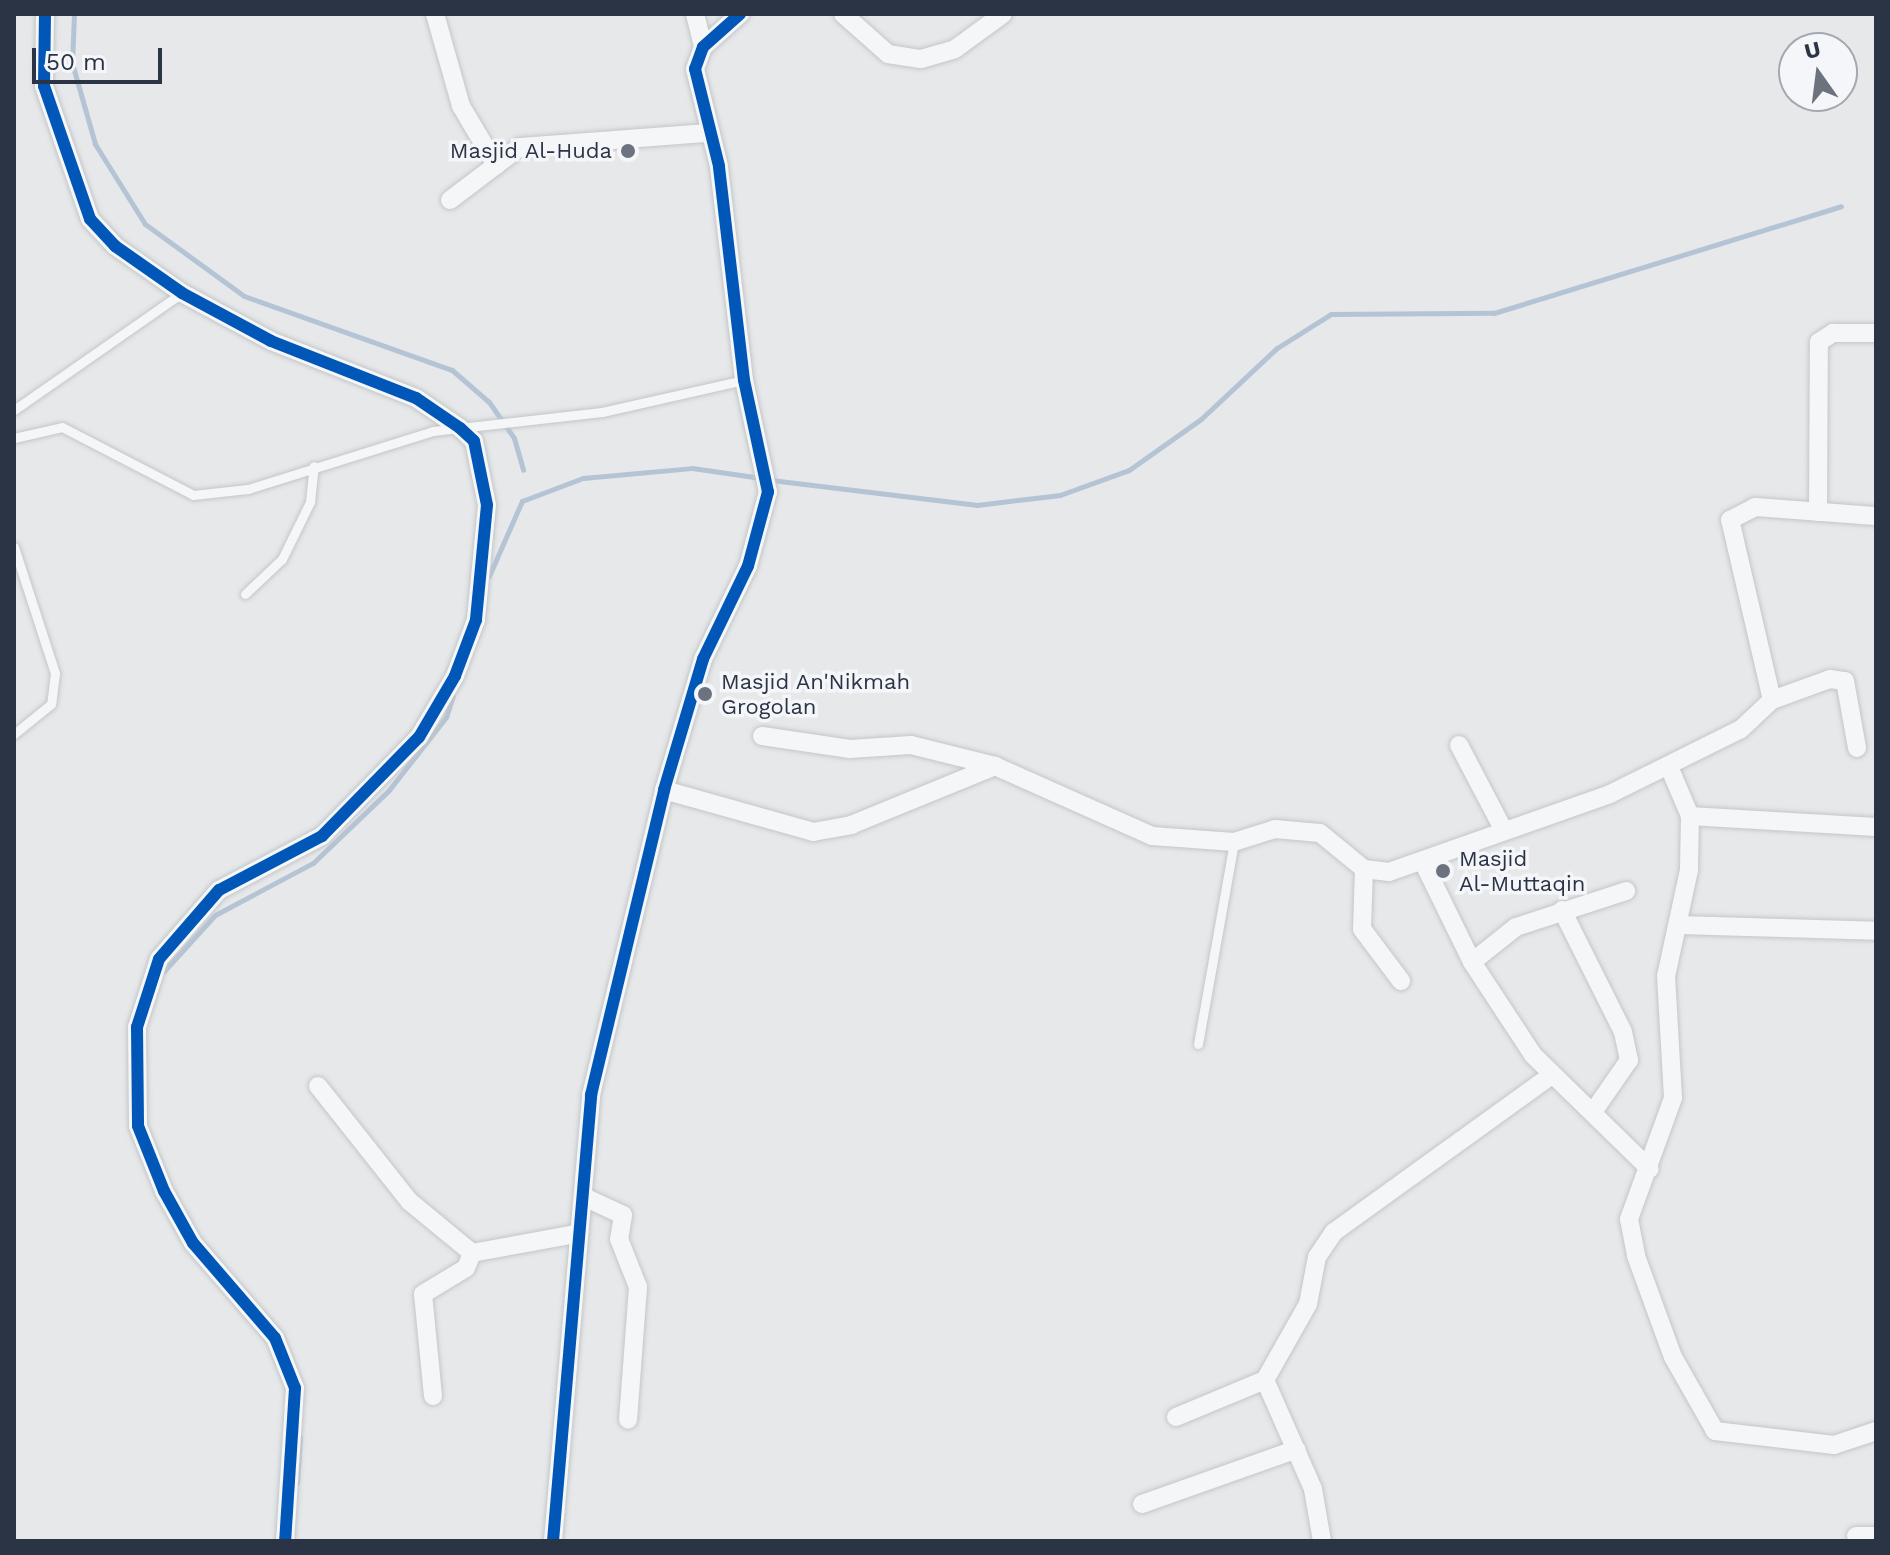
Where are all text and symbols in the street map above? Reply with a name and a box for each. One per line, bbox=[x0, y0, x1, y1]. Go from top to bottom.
scale bar bbox=[36, 32, 166, 82]
north arrow bbox=[1778, 32, 1858, 112]
text: U bbox=[1802, 36, 1823, 64]
text: 50 m bbox=[46, 48, 106, 76]
place label: Masjid Al-Huda bbox=[449, 138, 612, 164]
marker: Masjid Al-Huda bbox=[619, 142, 637, 160]
place label: Masjid An'Nikmah Grogolan bbox=[721, 668, 911, 720]
marker: Masjid An'Nikmah Grogolan bbox=[696, 685, 714, 703]
place label: Masjid Al-Muttaqin bbox=[1459, 845, 1585, 896]
marker: Masjid Al-Muttaqin bbox=[1434, 862, 1452, 880]

